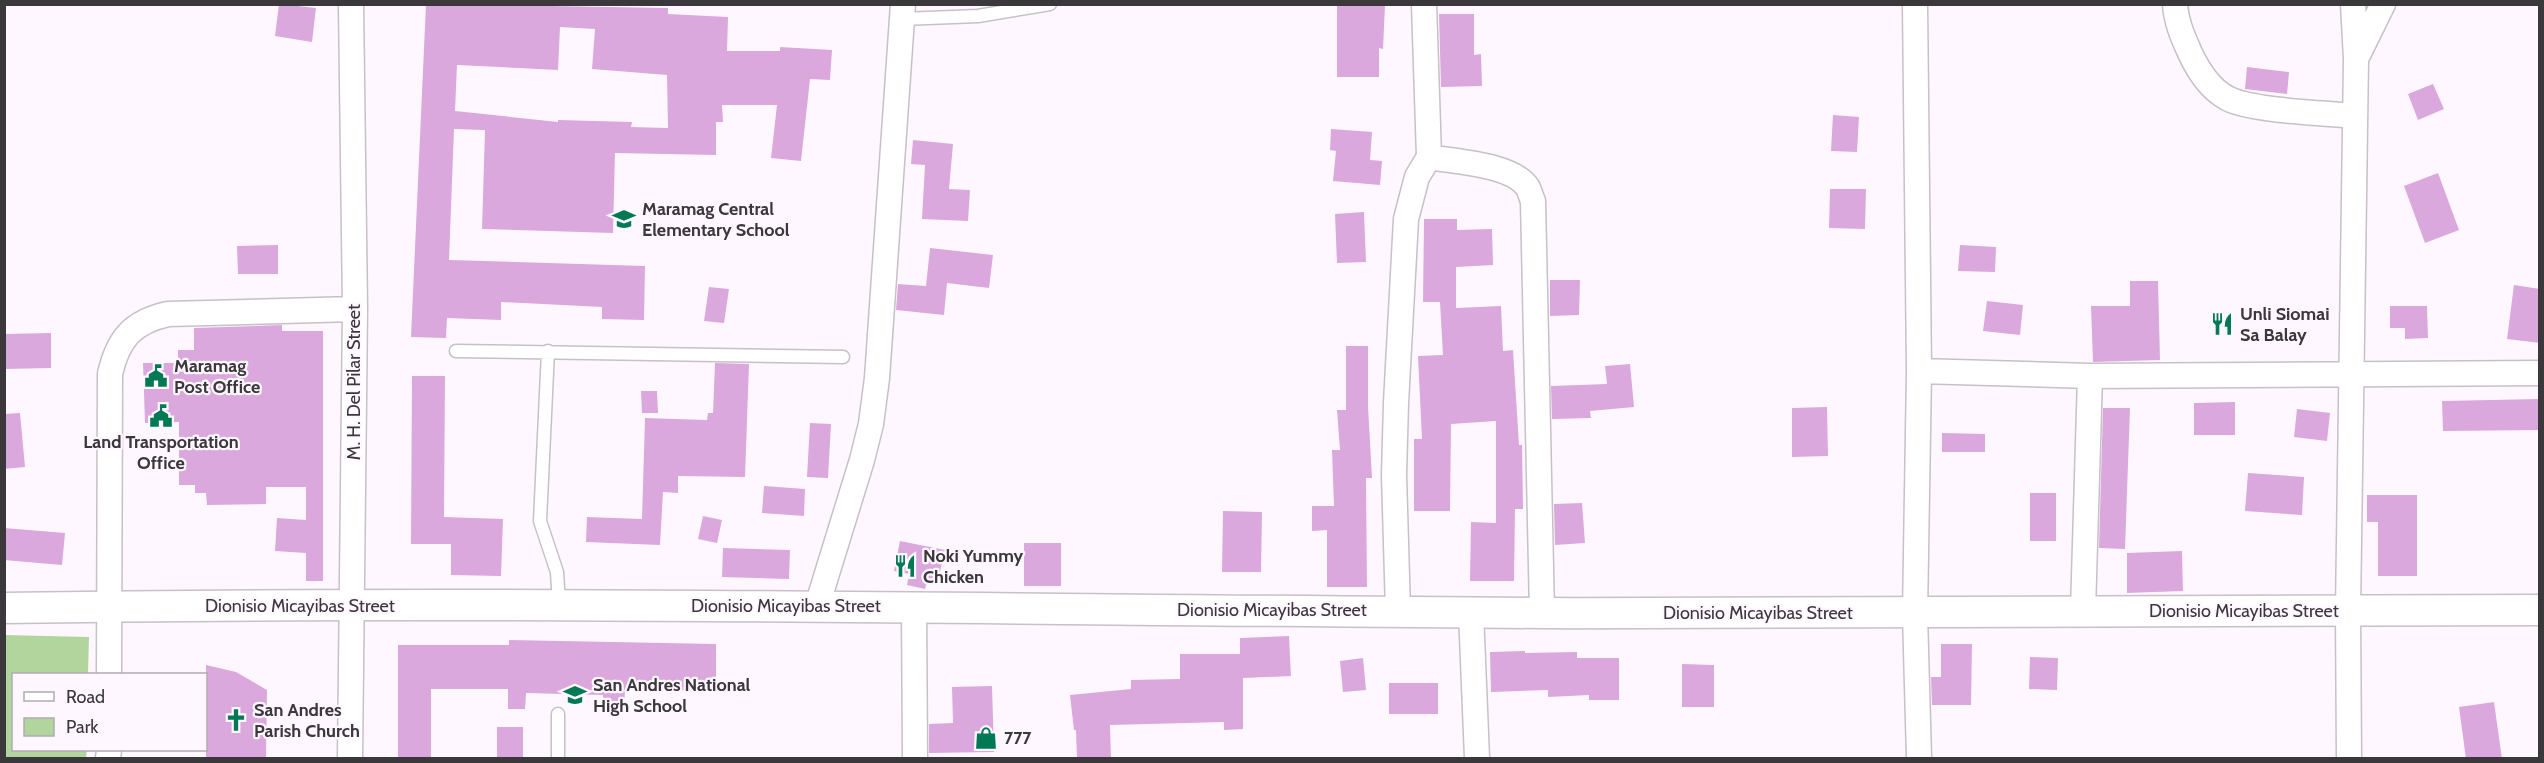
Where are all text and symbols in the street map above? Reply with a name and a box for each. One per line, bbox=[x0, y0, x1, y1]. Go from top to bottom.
place label: Maramag Central Elementary School bbox=[642, 198, 790, 241]
school or university icon: Maramag Central Elementary School bbox=[611, 206, 637, 232]
place label: Unli Siomai Sa Balay bbox=[2240, 303, 2330, 346]
street label: M. H. Del Pilar Street bbox=[343, 304, 365, 460]
restaurant icon: Unli Siomai Sa Balay bbox=[2209, 311, 2235, 337]
place label: Maramag Post Office bbox=[174, 355, 260, 398]
public building icon: Maramag Post Office bbox=[143, 363, 169, 389]
public building icon: Land Transportation Office bbox=[148, 403, 174, 429]
place label: Land Transportation Office bbox=[83, 431, 239, 474]
place label: Noki Yummy Chicken bbox=[923, 545, 1024, 588]
restaurant icon: Noki Yummy Chicken bbox=[892, 553, 918, 579]
street label: Dionisio Micayibas Street bbox=[205, 595, 395, 617]
street label: Dionisio Micayibas Street bbox=[691, 595, 881, 617]
street label: Dionisio Micayibas Street bbox=[1177, 599, 1367, 621]
street label: Dionisio Micayibas Street bbox=[2149, 600, 2339, 622]
street label: Dionisio Micayibas Street bbox=[1663, 602, 1853, 624]
legend bbox=[12, 673, 207, 751]
place label: San Andres National High School bbox=[593, 674, 751, 717]
school or university icon: San Andres National High School bbox=[562, 682, 588, 708]
text: Road bbox=[66, 686, 105, 708]
place label: San Andres Parish Church bbox=[254, 699, 360, 742]
church icon: San Andres Parish Church bbox=[223, 707, 249, 733]
text: Park bbox=[66, 716, 99, 738]
shop icon: 777 bbox=[973, 725, 999, 751]
place label: 777 bbox=[1004, 727, 1032, 749]

